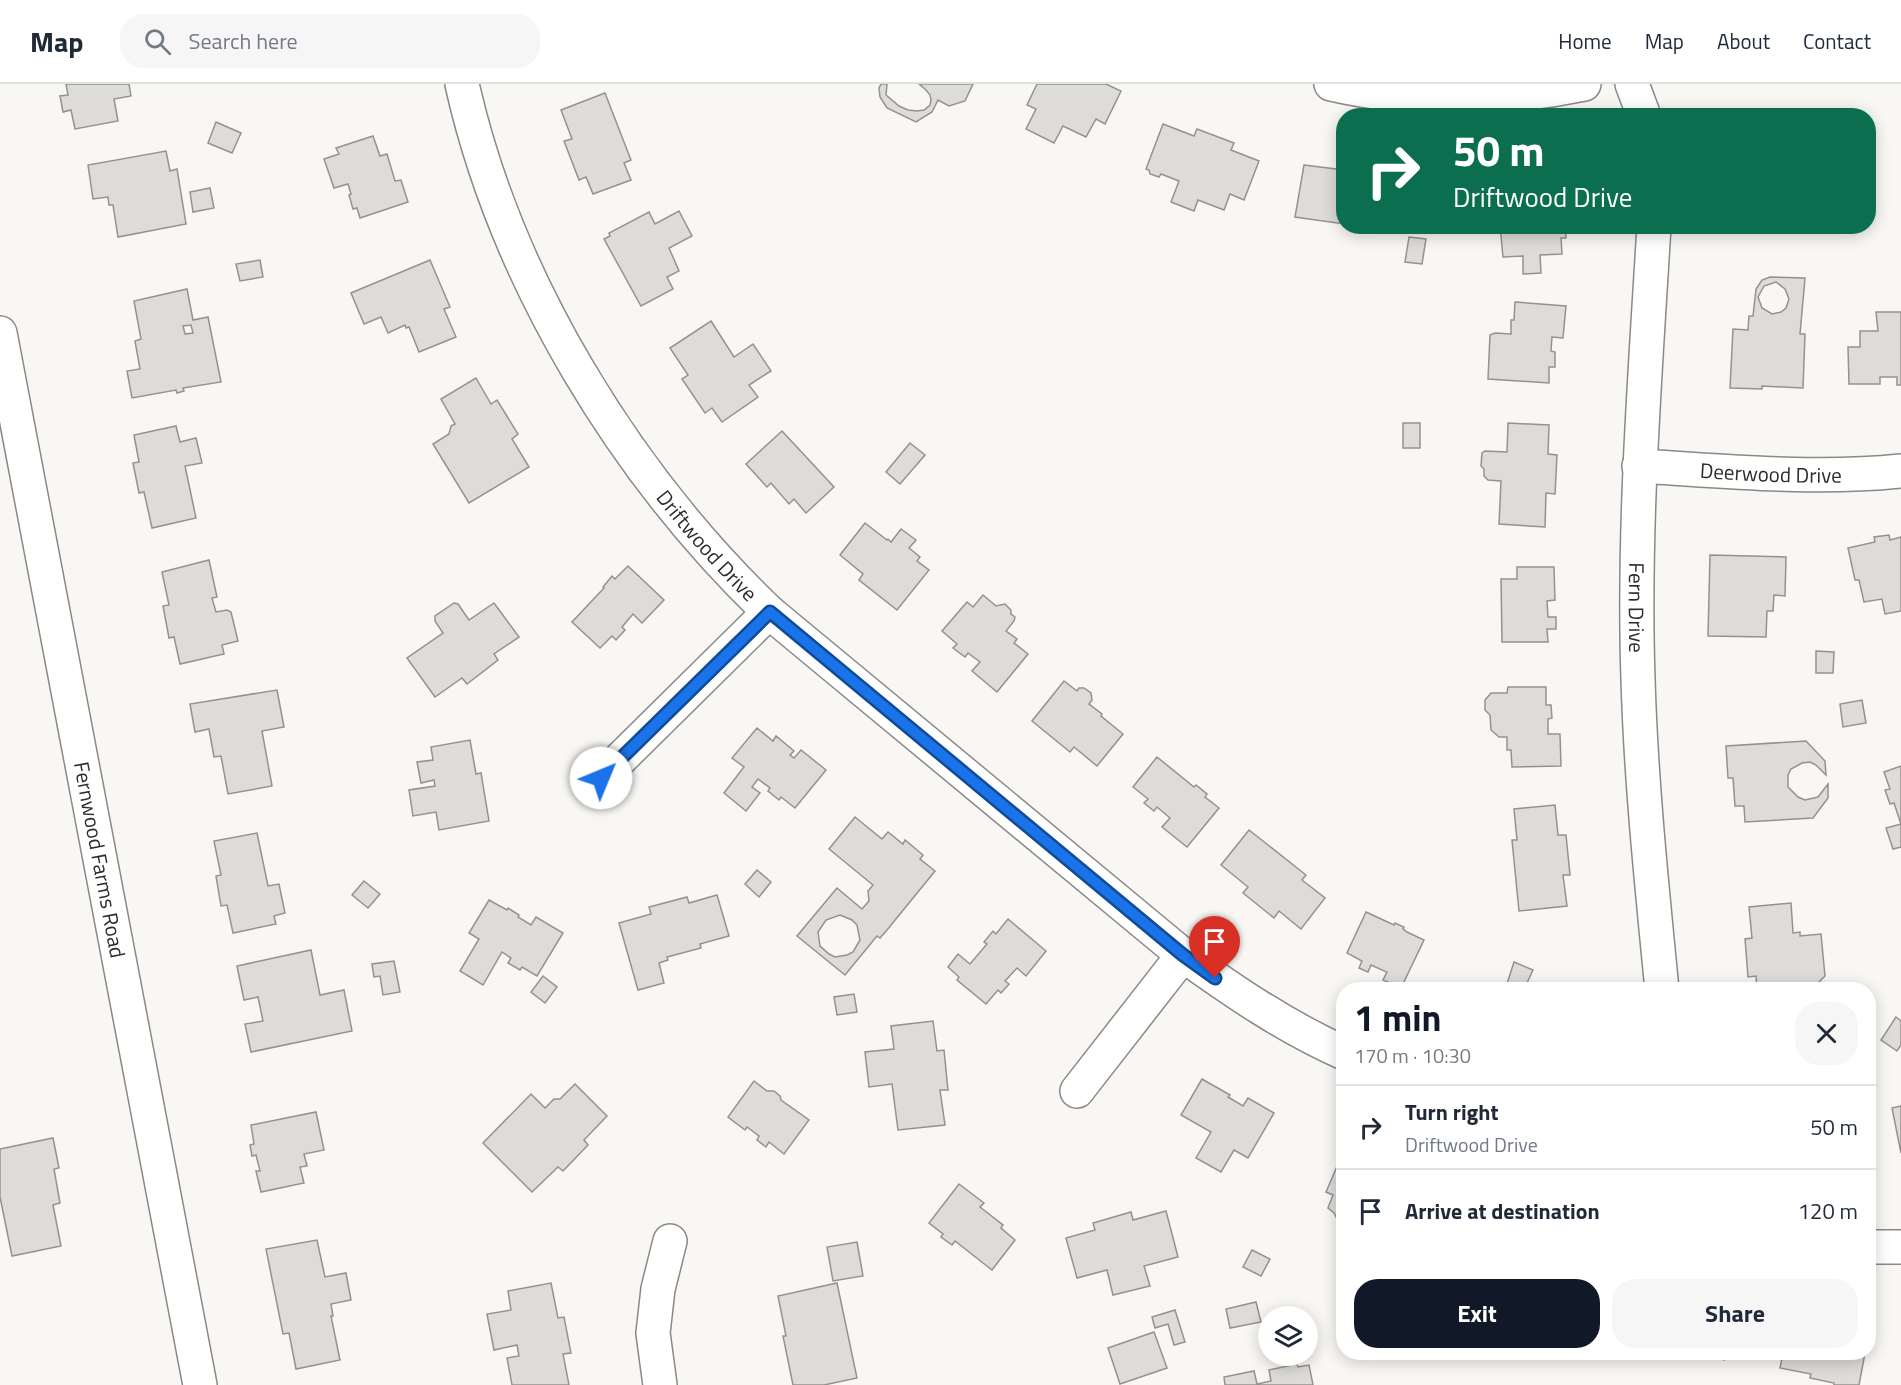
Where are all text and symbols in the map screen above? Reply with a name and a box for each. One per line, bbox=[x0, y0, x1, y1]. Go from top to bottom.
search box bbox=[120, 14, 540, 68]
text: Map bbox=[30, 20, 84, 63]
text: Search here bbox=[189, 24, 298, 58]
icon: search bbox=[141, 25, 174, 58]
text: Home bbox=[1558, 25, 1612, 57]
text: Map bbox=[1645, 25, 1684, 57]
text: About bbox=[1717, 25, 1770, 57]
text: Contact bbox=[1803, 25, 1871, 57]
text: 50 m bbox=[1453, 118, 1545, 182]
icon: right bbox=[1354, 132, 1432, 210]
text: Driftwood Drive bbox=[1453, 176, 1632, 217]
street label: Deerwood Drive bbox=[1699, 454, 1842, 491]
street label: Driftwood Drive bbox=[649, 483, 765, 608]
street label: Fern Drive bbox=[1621, 562, 1653, 653]
position arrow bbox=[569, 746, 633, 810]
street label: Fernwood Farms Road bbox=[66, 759, 134, 960]
pin bbox=[1189, 916, 1240, 978]
icon: arrive bbox=[1198, 925, 1231, 958]
text: 1 min bbox=[1354, 990, 1441, 1045]
button: close bbox=[1795, 1002, 1858, 1065]
text: 170 m · 10:30 bbox=[1354, 1040, 1471, 1071]
text: Turn right bbox=[1405, 1095, 1499, 1129]
text: 50 m bbox=[1810, 1110, 1858, 1144]
icon: right bbox=[1354, 1111, 1387, 1144]
text: Driftwood Drive bbox=[1405, 1129, 1538, 1160]
text: Arrive at destination bbox=[1405, 1194, 1600, 1228]
text: 120 m bbox=[1798, 1194, 1858, 1228]
icon: arrive bbox=[1354, 1195, 1387, 1228]
button: Exit bbox=[1354, 1279, 1600, 1348]
button: Share bbox=[1612, 1279, 1858, 1348]
map controls bbox=[1258, 1306, 1318, 1366]
button: layers bbox=[1258, 1306, 1318, 1366]

